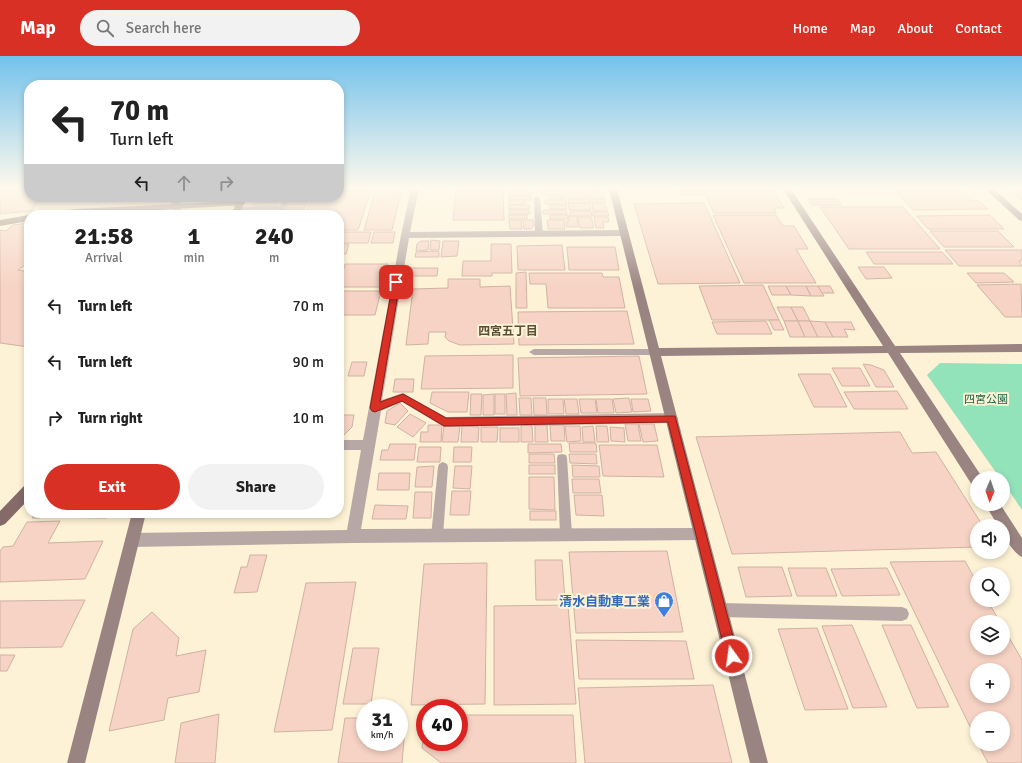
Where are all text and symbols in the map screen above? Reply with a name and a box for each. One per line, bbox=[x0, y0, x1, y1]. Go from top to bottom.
search box bbox=[80, 10, 360, 46]
text: Map bbox=[20, 16, 56, 40]
icon: search bbox=[94, 17, 116, 39]
text: Search here bbox=[126, 19, 201, 37]
text: Home bbox=[793, 20, 828, 37]
text: Map bbox=[850, 20, 875, 37]
text: About bbox=[897, 20, 933, 37]
text: Contact bbox=[955, 20, 1002, 37]
text: 70 m bbox=[110, 94, 169, 128]
icon: left bbox=[44, 96, 96, 148]
text: Turn left bbox=[110, 128, 173, 150]
icon: left bbox=[131, 172, 153, 194]
icon: ahead bbox=[173, 172, 195, 194]
icon: right bbox=[215, 172, 237, 194]
text: 21:58 bbox=[74, 221, 133, 251]
text: 1 bbox=[188, 221, 200, 251]
text: 240 bbox=[255, 221, 294, 251]
text: Arrival bbox=[85, 250, 122, 266]
text: min bbox=[184, 250, 205, 266]
text: m bbox=[269, 250, 279, 266]
pin bbox=[379, 265, 413, 299]
icon: arrive bbox=[385, 271, 407, 293]
icon: left bbox=[44, 295, 66, 317]
text: Turn left bbox=[78, 297, 132, 315]
text: 70 m bbox=[293, 297, 324, 315]
district label: 四宮五丁目 bbox=[478, 324, 538, 339]
icon: left bbox=[44, 351, 66, 373]
text: Turn left bbox=[78, 353, 132, 371]
text: 90 m bbox=[293, 353, 324, 371]
park label: 四宮公園 bbox=[964, 393, 1008, 406]
icon: right bbox=[44, 407, 66, 429]
text: Turn right bbox=[78, 409, 143, 427]
text: 10 m bbox=[293, 409, 324, 427]
button: Exit bbox=[44, 464, 180, 510]
button: Share bbox=[188, 464, 324, 510]
north arrow bbox=[970, 471, 1010, 511]
map controls bbox=[970, 471, 1010, 751]
button: sound bbox=[970, 519, 1010, 559]
button: search bbox=[970, 567, 1010, 607]
shop icon: 清水自動車工業 bbox=[653, 590, 675, 618]
place label: 清水自動車工業 bbox=[559, 594, 650, 610]
button: layers bbox=[970, 615, 1010, 655]
position arrow bbox=[711, 635, 753, 677]
button: + bbox=[970, 663, 1010, 703]
speed limit sign: 40 bbox=[416, 699, 468, 751]
text: 31 bbox=[371, 707, 393, 732]
button: − bbox=[970, 711, 1010, 751]
text: km/h bbox=[371, 729, 393, 741]

